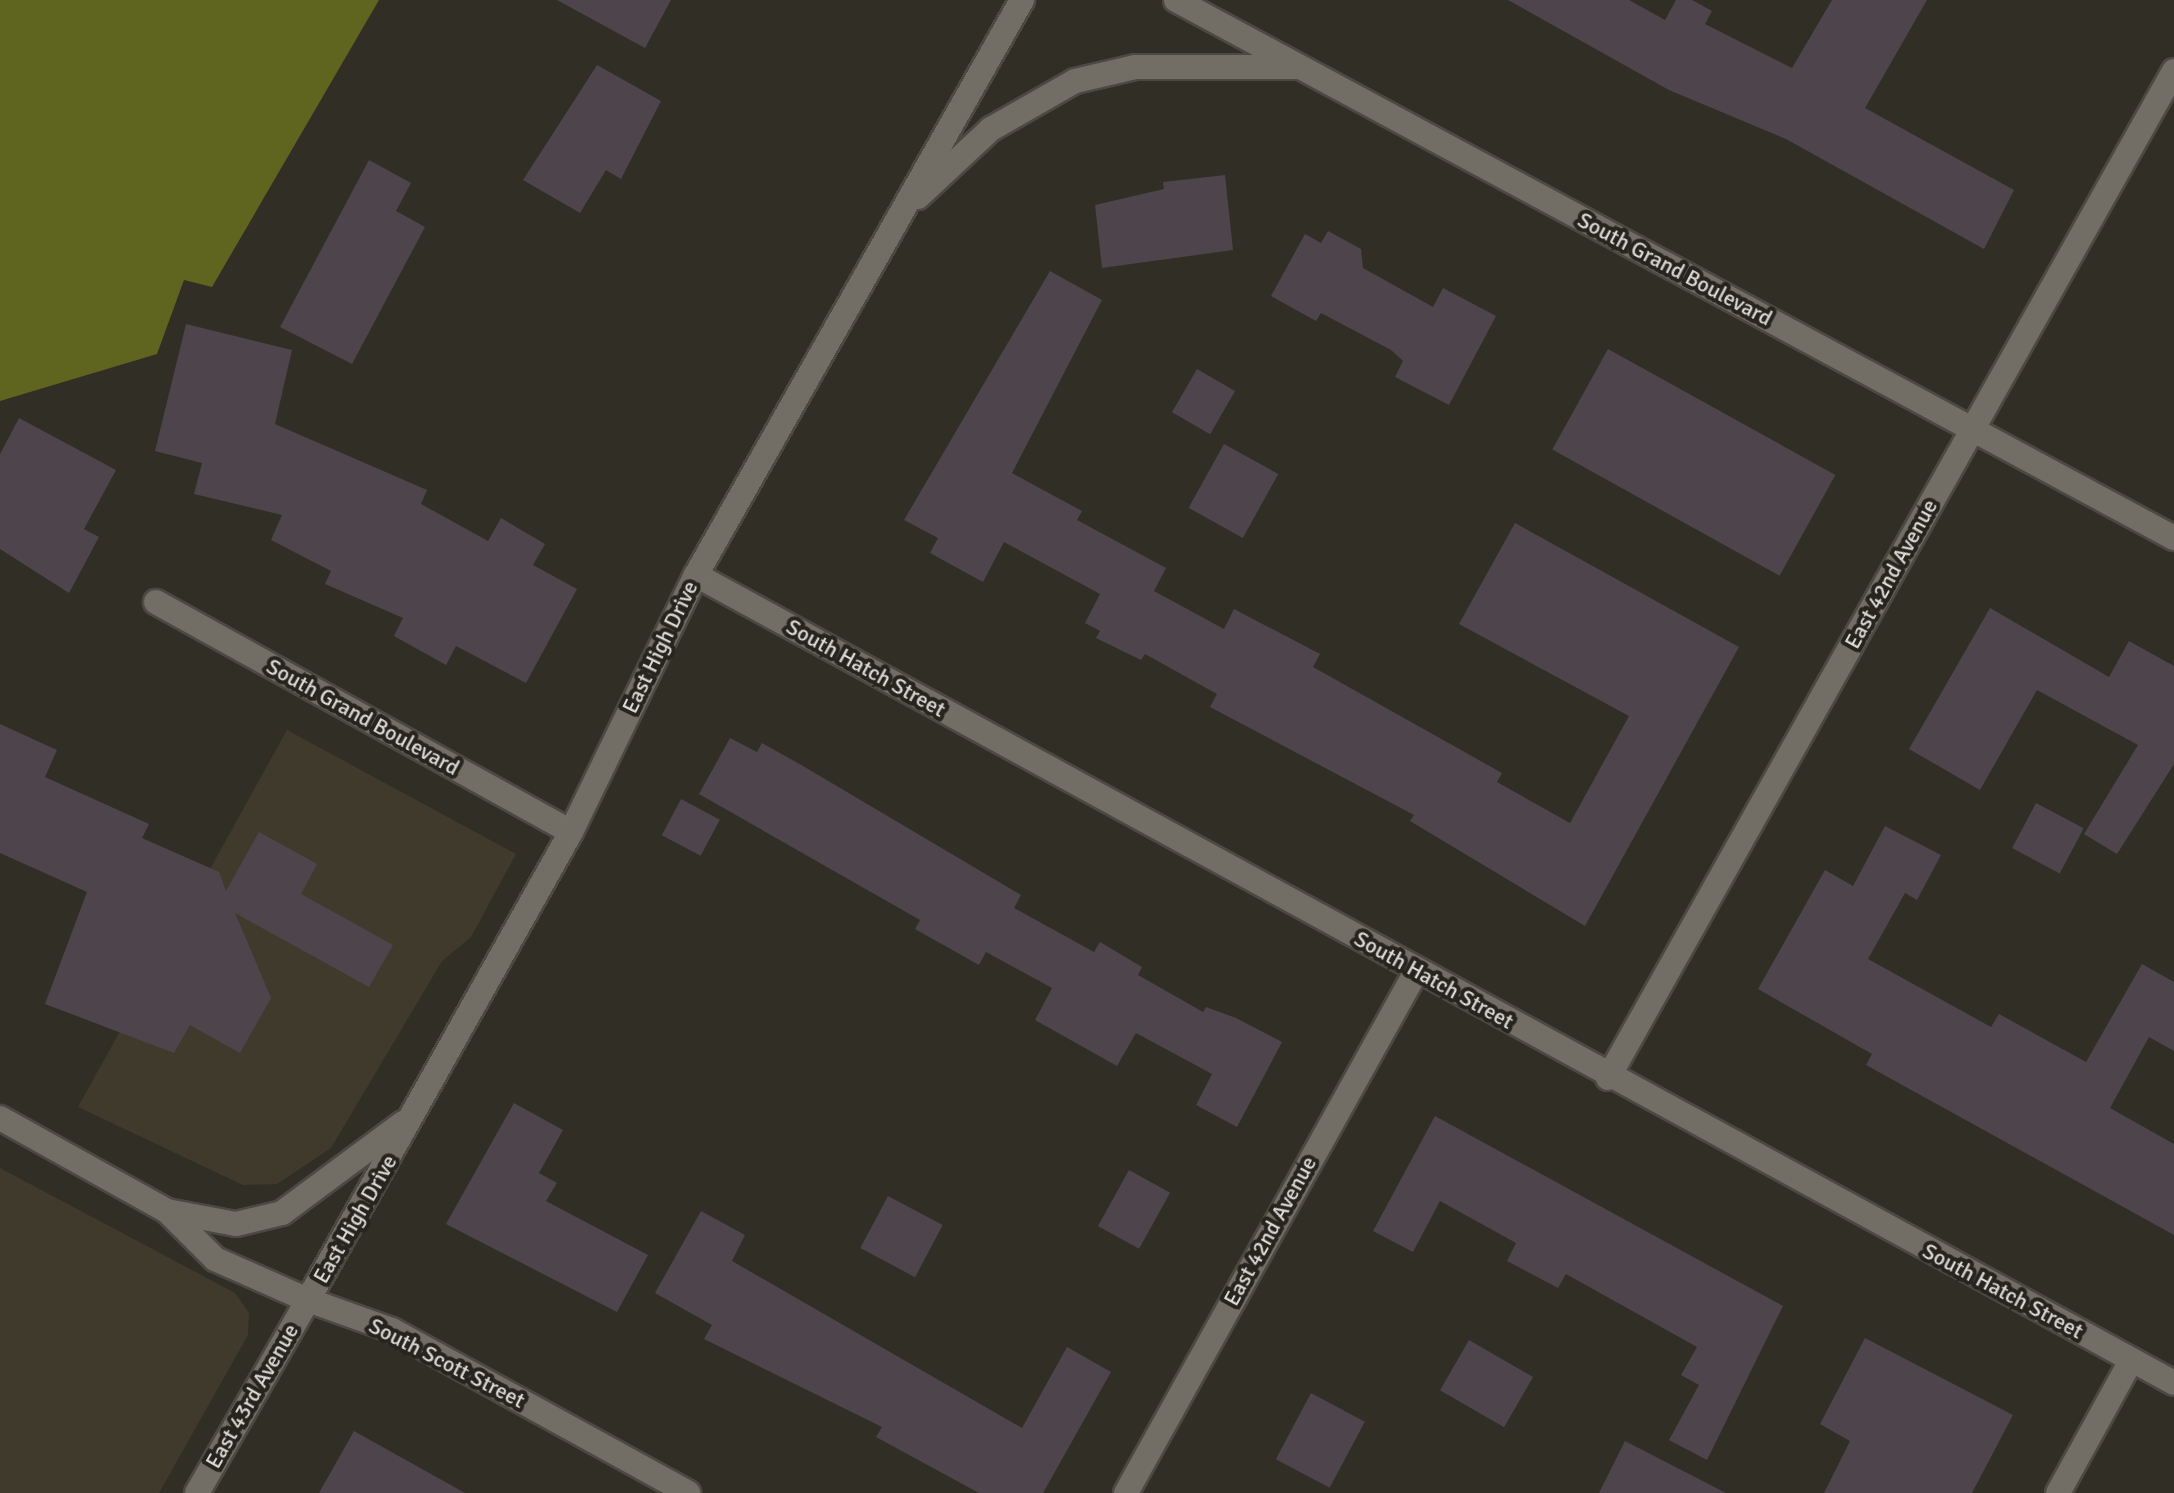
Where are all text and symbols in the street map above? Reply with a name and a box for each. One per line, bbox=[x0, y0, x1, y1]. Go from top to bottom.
street label: South Grand Boulevard bbox=[1573, 207, 1777, 331]
street label: East 42nd Avenue bbox=[1839, 495, 1943, 653]
street label: East High Drive bbox=[617, 576, 703, 718]
street label: South Hatch Street bbox=[782, 613, 950, 723]
street label: South Grand Boulevard bbox=[262, 653, 464, 781]
street label: South Hatch Street bbox=[1350, 925, 1518, 1035]
street label: East High Drive bbox=[308, 1150, 402, 1288]
street label: East 42nd Avenue bbox=[1218, 1152, 1322, 1310]
street label: South Hatch Street bbox=[1918, 1238, 2088, 1344]
street label: South Scott Street bbox=[365, 1312, 529, 1414]
street label: East 43rd Avenue bbox=[200, 1319, 304, 1473]

